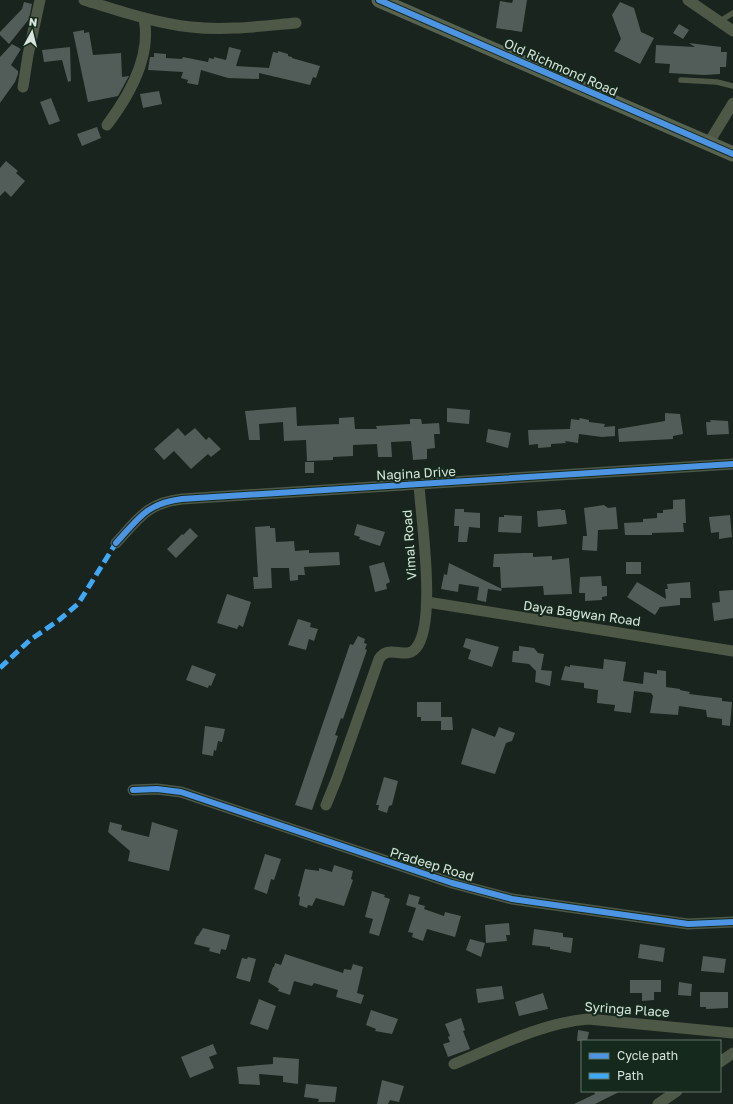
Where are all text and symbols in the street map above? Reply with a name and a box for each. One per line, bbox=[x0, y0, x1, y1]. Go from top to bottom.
north arrow bbox=[12, 12, 52, 52]
text: N bbox=[28, 15, 38, 29]
street label: Old Richmond Road bbox=[502, 35, 620, 99]
street label: Nagina Drive bbox=[376, 463, 456, 483]
street label: Vimal Road bbox=[399, 509, 419, 581]
street label: Daya Bagwan Road bbox=[522, 597, 642, 629]
street label: Pradeep Road bbox=[388, 844, 476, 884]
street label: Syringa Place bbox=[584, 998, 670, 1020]
legend bbox=[581, 1040, 721, 1092]
text: Cycle path bbox=[617, 1048, 678, 1063]
text: Path bbox=[617, 1068, 644, 1083]

